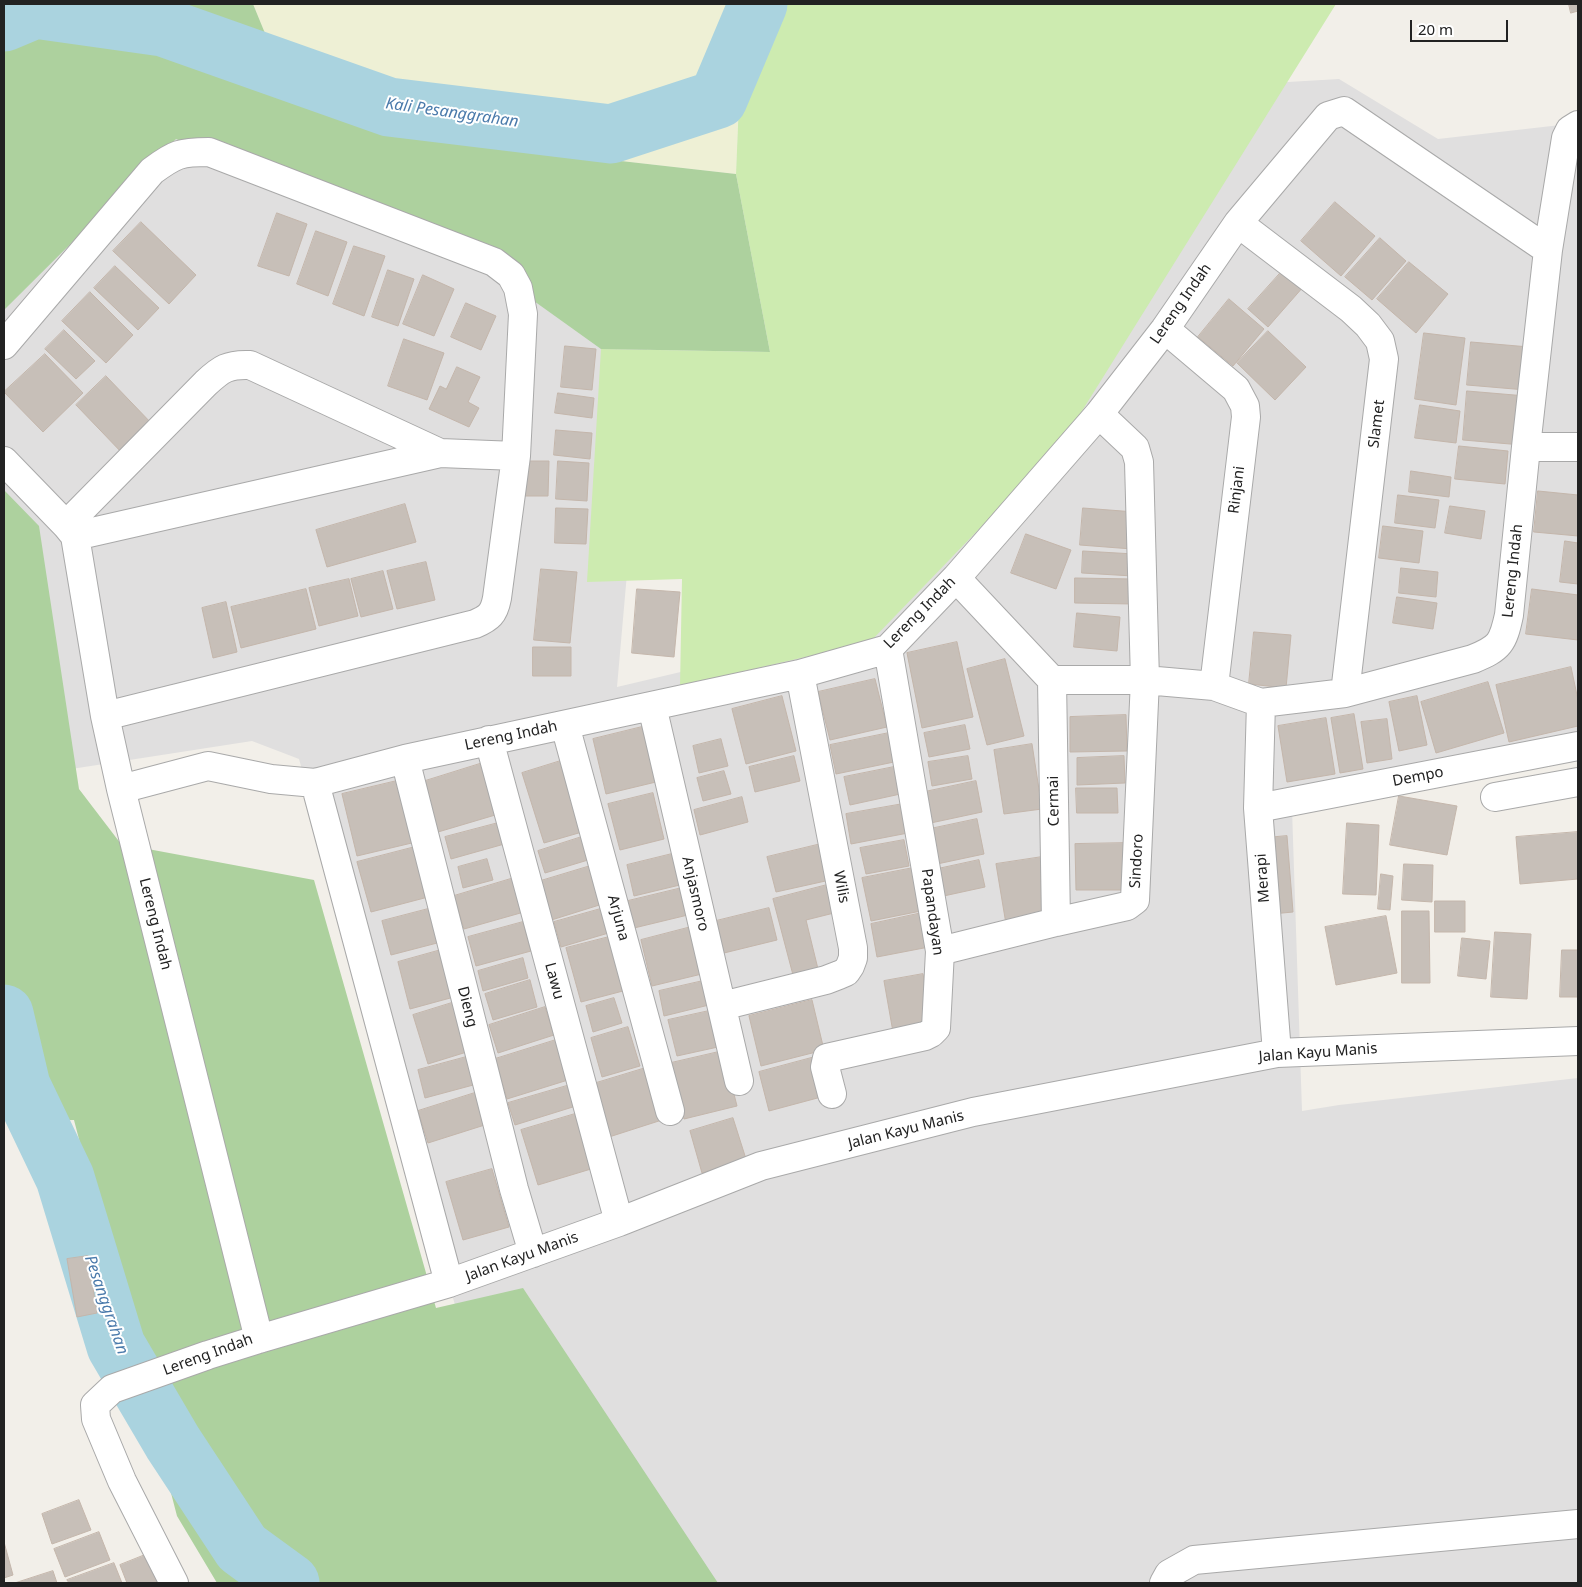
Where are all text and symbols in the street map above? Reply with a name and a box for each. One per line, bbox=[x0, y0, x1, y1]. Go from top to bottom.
scale bar bbox=[1412, 10, 1510, 42]
text: 20 m bbox=[1418, 19, 1453, 39]
water label: Kali Pesanggrahan bbox=[384, 94, 520, 132]
street label: Lereng Indah bbox=[1147, 260, 1215, 348]
street label: Slamet bbox=[1365, 399, 1389, 449]
street label: Rinjani bbox=[1225, 465, 1249, 515]
street label: Lereng Indah bbox=[1499, 523, 1527, 619]
street label: Lereng Indah bbox=[880, 573, 960, 653]
street label: Lereng Indah bbox=[463, 717, 559, 755]
street label: Dempo bbox=[1391, 763, 1445, 791]
street label: Cermai bbox=[1045, 776, 1063, 826]
street label: Sindoro bbox=[1127, 833, 1147, 889]
street label: Merapi bbox=[1252, 853, 1274, 903]
street label: Anjasmoro bbox=[678, 855, 712, 933]
street label: Papandayan bbox=[917, 867, 947, 957]
street label: Wilis bbox=[829, 869, 853, 905]
street label: Lereng Indah bbox=[135, 876, 175, 972]
street label: Arjuna bbox=[603, 893, 633, 943]
street label: Lawu bbox=[540, 961, 568, 1001]
street label: Dieng bbox=[453, 985, 481, 1029]
street label: Jalan Kayu Manis bbox=[1258, 1040, 1378, 1066]
street label: Jalan Kayu Manis bbox=[846, 1107, 966, 1153]
street label: Jalan Kayu Manis bbox=[463, 1228, 581, 1286]
water label: Pesanggrahan bbox=[80, 1253, 132, 1357]
street label: Lereng Indah bbox=[161, 1330, 255, 1380]

